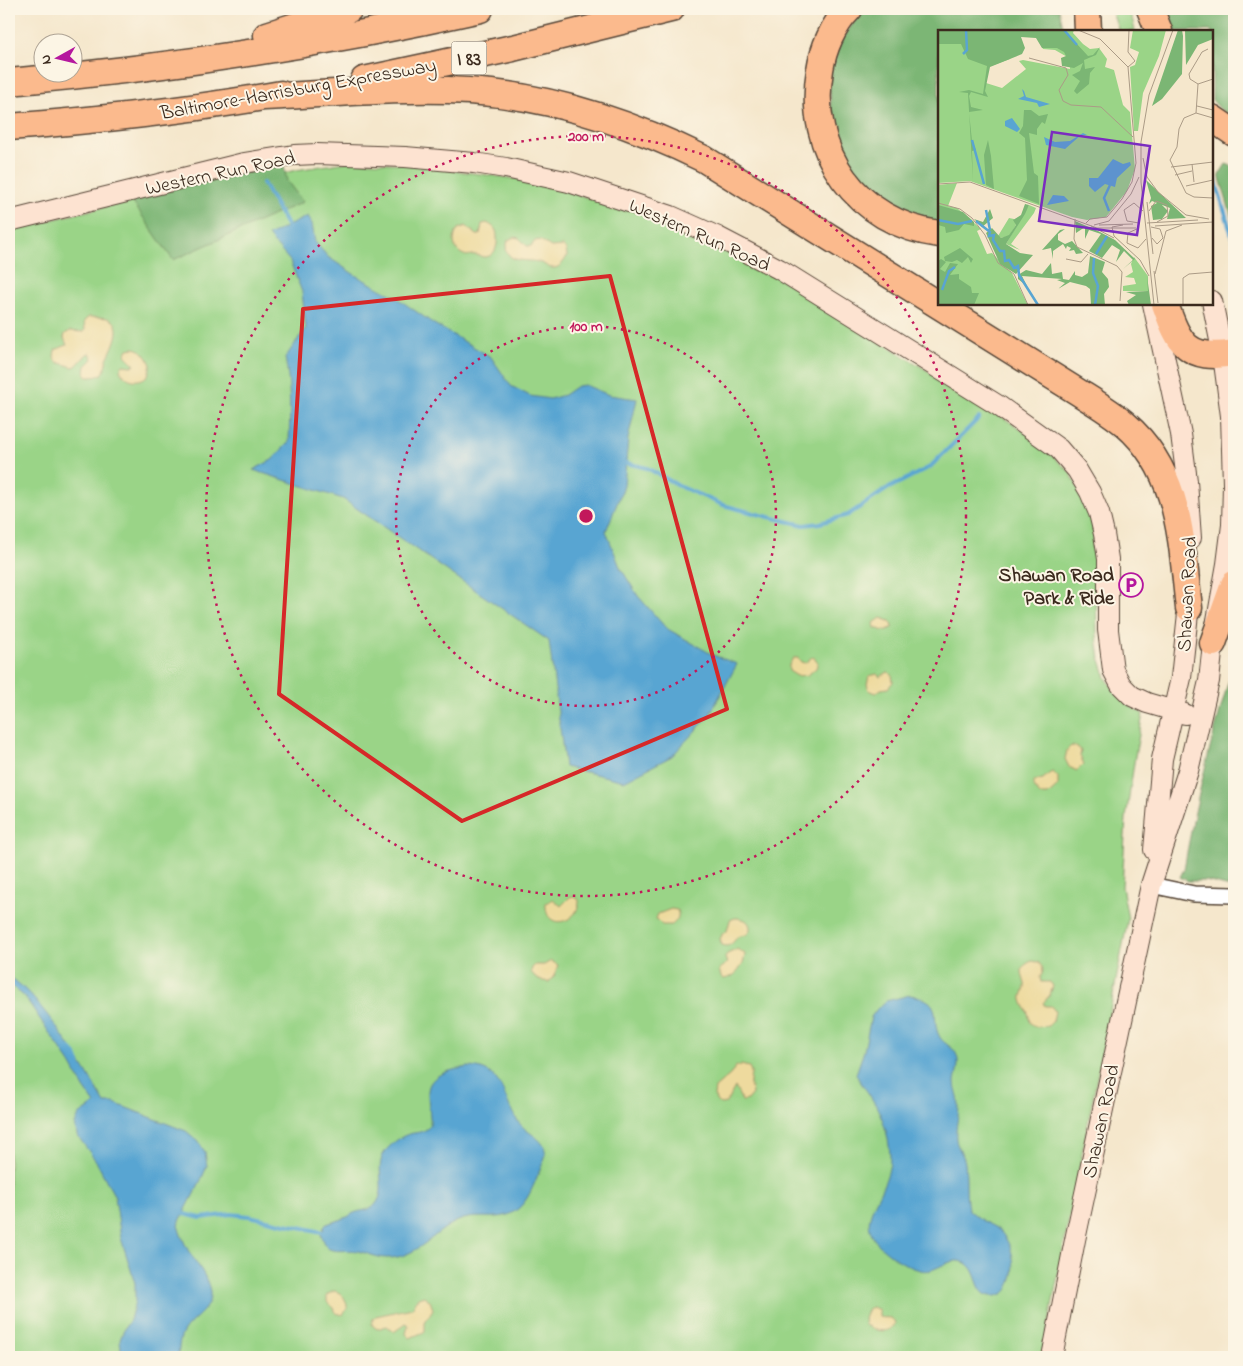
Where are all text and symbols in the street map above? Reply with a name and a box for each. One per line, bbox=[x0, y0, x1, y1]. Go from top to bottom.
inset map bbox=[938, 30, 1213, 305]
north arrow bbox=[32, 32, 82, 82]
road number: I 83 bbox=[452, 42, 486, 74]
street label: Baltimore-Harrisburg Expressway bbox=[157, 52, 439, 130]
text: N bbox=[36, 53, 58, 66]
text: 200 m bbox=[567, 126, 604, 148]
street label: Western Run Road bbox=[143, 144, 298, 204]
street label: Western Run Road bbox=[624, 192, 774, 280]
text: 100 m bbox=[569, 316, 603, 338]
centre of rings bbox=[577, 507, 595, 525]
street label: Shawan Road bbox=[1171, 536, 1206, 653]
place label: Shawan Road Park & Ride bbox=[999, 562, 1115, 614]
parking icon: Shawan Road Park & Ride bbox=[1118, 572, 1144, 598]
street label: Shawan Road bbox=[1076, 1062, 1129, 1181]

